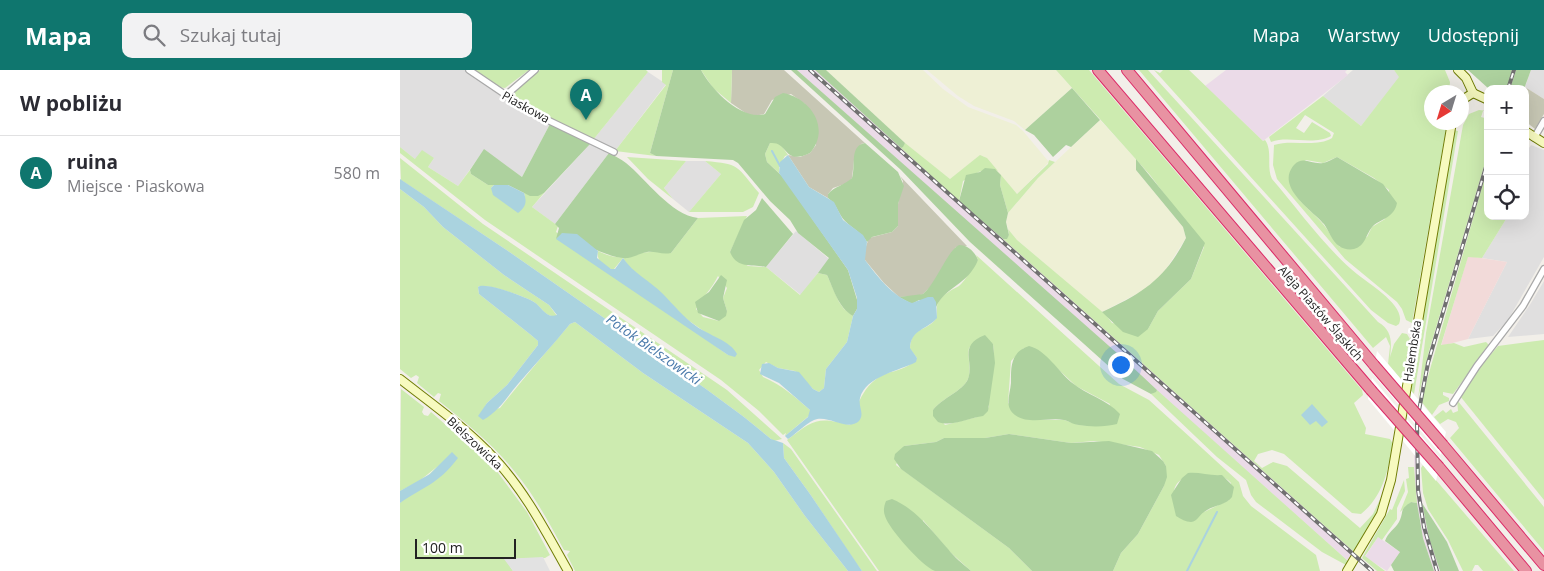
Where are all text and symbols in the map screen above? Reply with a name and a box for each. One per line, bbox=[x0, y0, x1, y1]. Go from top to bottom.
search box bbox=[122, 13, 472, 58]
text: Mapa bbox=[25, 19, 92, 52]
icon: search bbox=[140, 21, 168, 49]
text: Szukaj tutaj bbox=[180, 22, 282, 48]
text: Mapa bbox=[1253, 23, 1300, 47]
text: Warstwy bbox=[1328, 23, 1400, 47]
text: Udostępnij bbox=[1428, 23, 1519, 47]
pin: A bbox=[570, 79, 602, 120]
north arrow bbox=[1424, 85, 1469, 130]
map controls bbox=[1484, 85, 1529, 220]
button: + bbox=[1484, 85, 1529, 130]
street label: Piaskowa bbox=[499, 87, 553, 127]
text: W pobliżu bbox=[20, 89, 122, 117]
button: − bbox=[1484, 130, 1529, 175]
text: ruina bbox=[67, 149, 118, 175]
text: A bbox=[30, 162, 42, 184]
text: 580 m bbox=[334, 162, 380, 184]
text: Miejsce · Piaskowa bbox=[67, 175, 205, 197]
button: locate bbox=[1484, 175, 1529, 220]
street label: Aleja Piastów Śląskich bbox=[1275, 262, 1367, 364]
water label: Potok Bielszowicki bbox=[603, 309, 706, 389]
street label: Halembska bbox=[1399, 319, 1425, 383]
your location bbox=[1108, 352, 1134, 378]
street label: Bielszowicka bbox=[444, 413, 506, 473]
scale bar bbox=[415, 536, 516, 559]
text: 100 m bbox=[422, 538, 463, 557]

